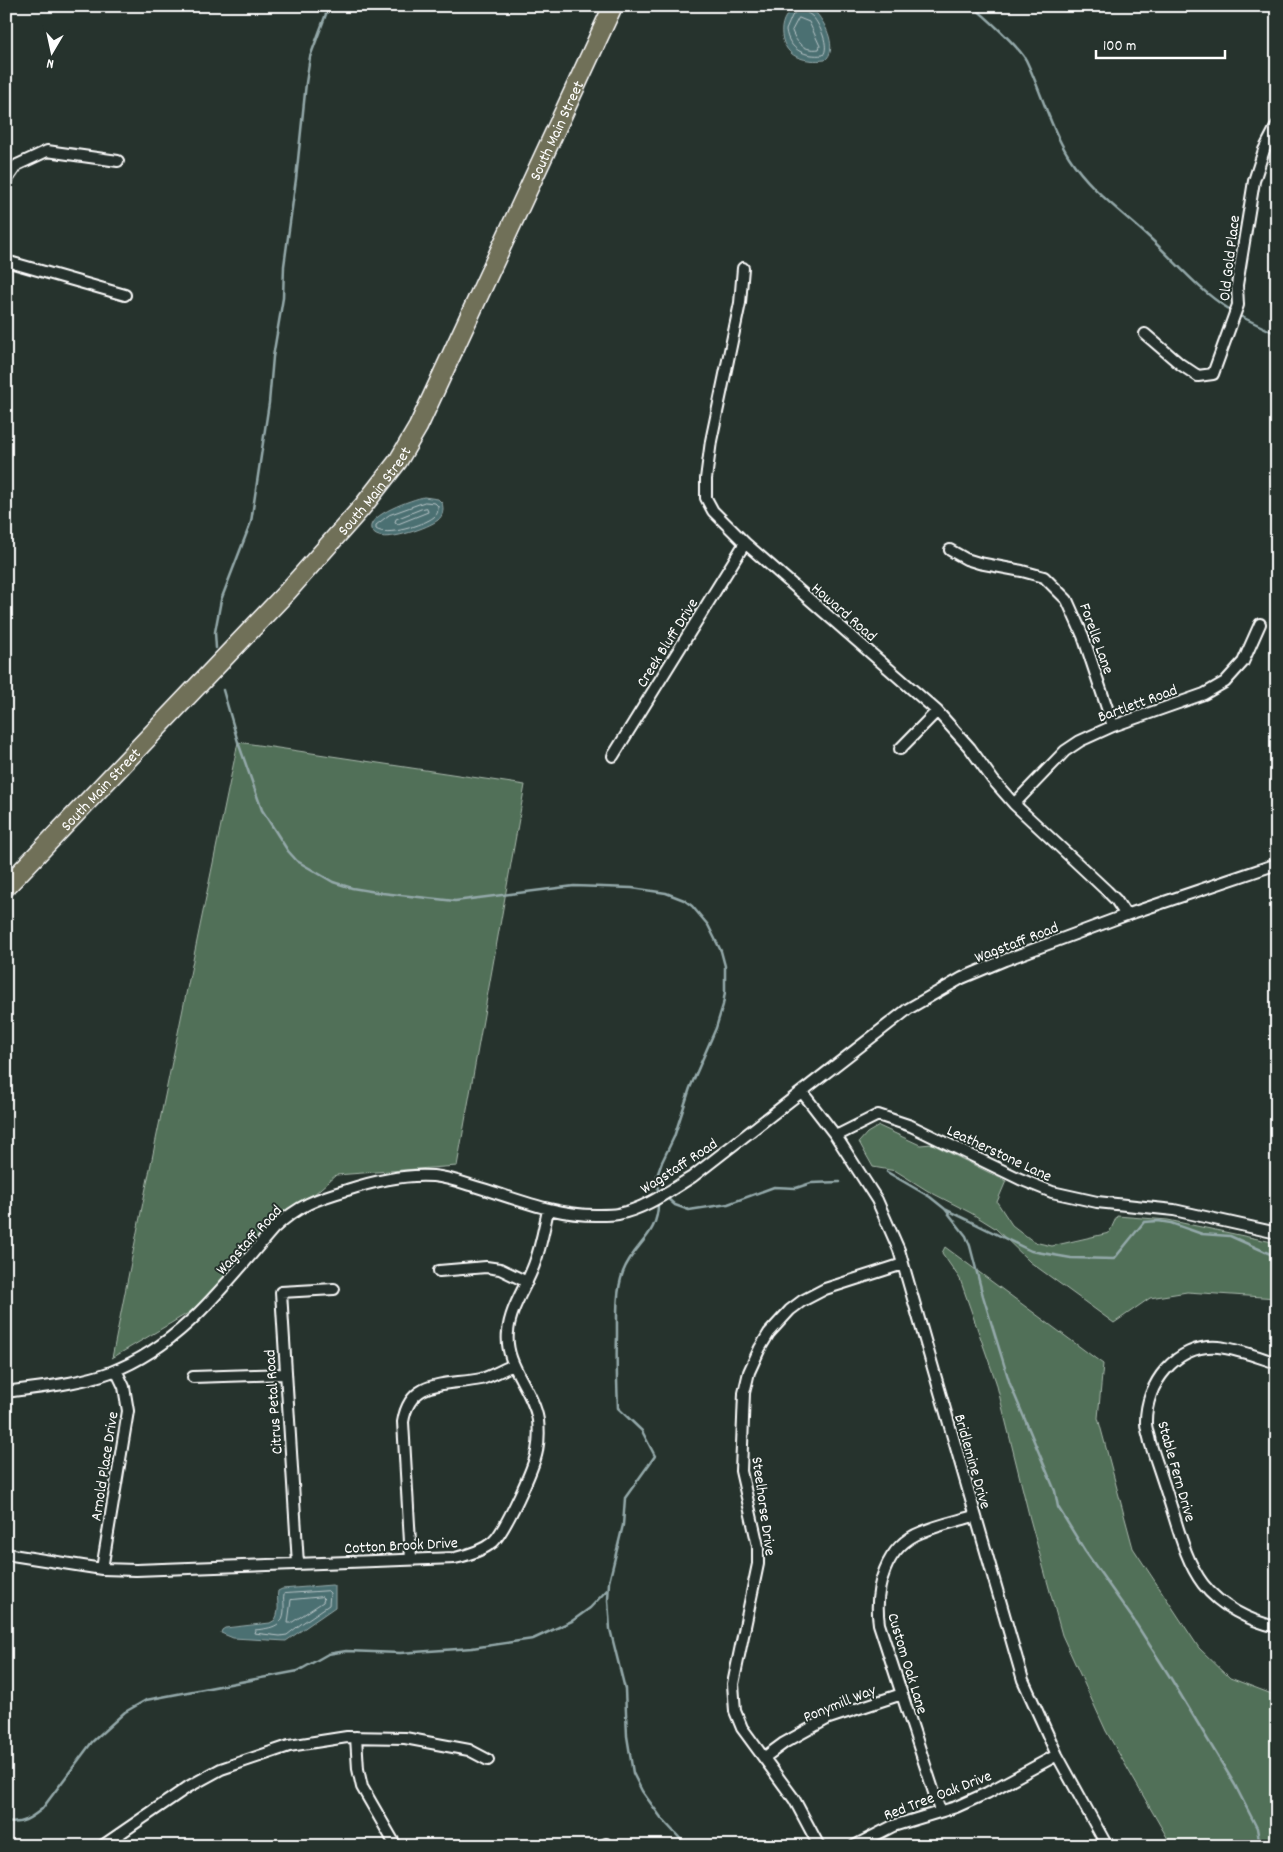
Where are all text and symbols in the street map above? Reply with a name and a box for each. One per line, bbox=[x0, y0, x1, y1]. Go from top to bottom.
north arrow bbox=[28, 28, 78, 78]
scale bar bbox=[1096, 28, 1224, 60]
text: 100 m bbox=[1103, 36, 1136, 58]
text: N bbox=[45, 52, 55, 73]
street label: South Main Street bbox=[525, 77, 591, 185]
street label: Old Gold Place bbox=[1214, 214, 1247, 303]
street label: South Main Street bbox=[333, 443, 418, 542]
street label: Howard Road bbox=[806, 578, 881, 648]
street label: Creek Bluff Drive bbox=[631, 594, 705, 693]
street label: Forelle Lane bbox=[1072, 600, 1119, 678]
street label: Bartlett Road bbox=[1095, 679, 1181, 729]
street label: South Main Street bbox=[56, 743, 147, 837]
street label: Wagstaff Road bbox=[972, 917, 1062, 970]
street label: Leatherstone Lane bbox=[943, 1120, 1055, 1189]
street label: Wagstaff Road bbox=[636, 1133, 723, 1201]
street label: Wagstaff Road bbox=[211, 1201, 288, 1281]
street label: Citrus Petal Road bbox=[259, 1349, 290, 1455]
street label: Arnold Place Drive bbox=[85, 1410, 125, 1523]
street label: Bridlemine Drive bbox=[947, 1412, 996, 1512]
street label: Stable Fern Drive bbox=[1150, 1419, 1201, 1525]
street label: Steelhorse Drive bbox=[744, 1455, 781, 1557]
street label: Cotton Brook Drive bbox=[344, 1532, 459, 1561]
street label: Custom Oak Lane bbox=[880, 1610, 933, 1717]
street label: Ponymill Way bbox=[800, 1679, 880, 1729]
street label: Red Tree Oak Drive bbox=[881, 1765, 995, 1827]

